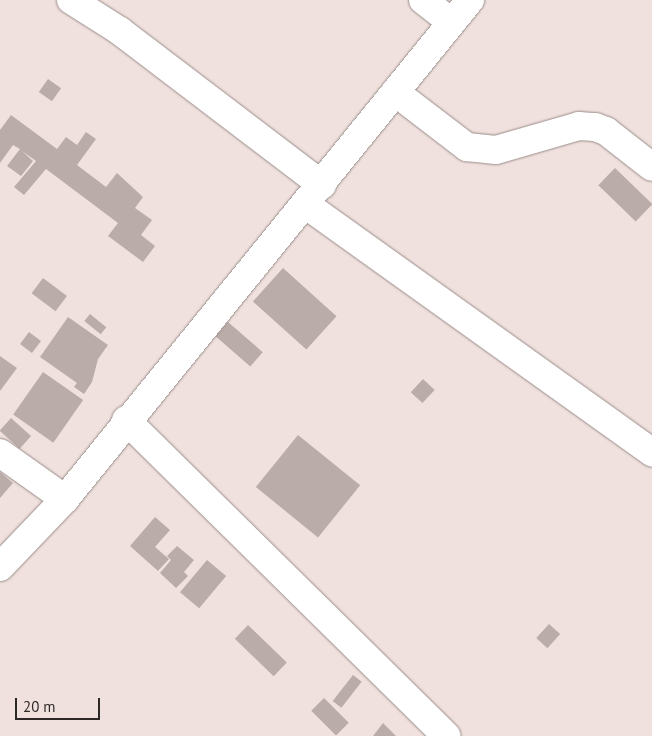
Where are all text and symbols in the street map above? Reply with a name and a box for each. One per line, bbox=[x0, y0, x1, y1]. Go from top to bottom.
scale bar bbox=[18, 688, 102, 720]
text: 20 m bbox=[23, 697, 56, 716]

